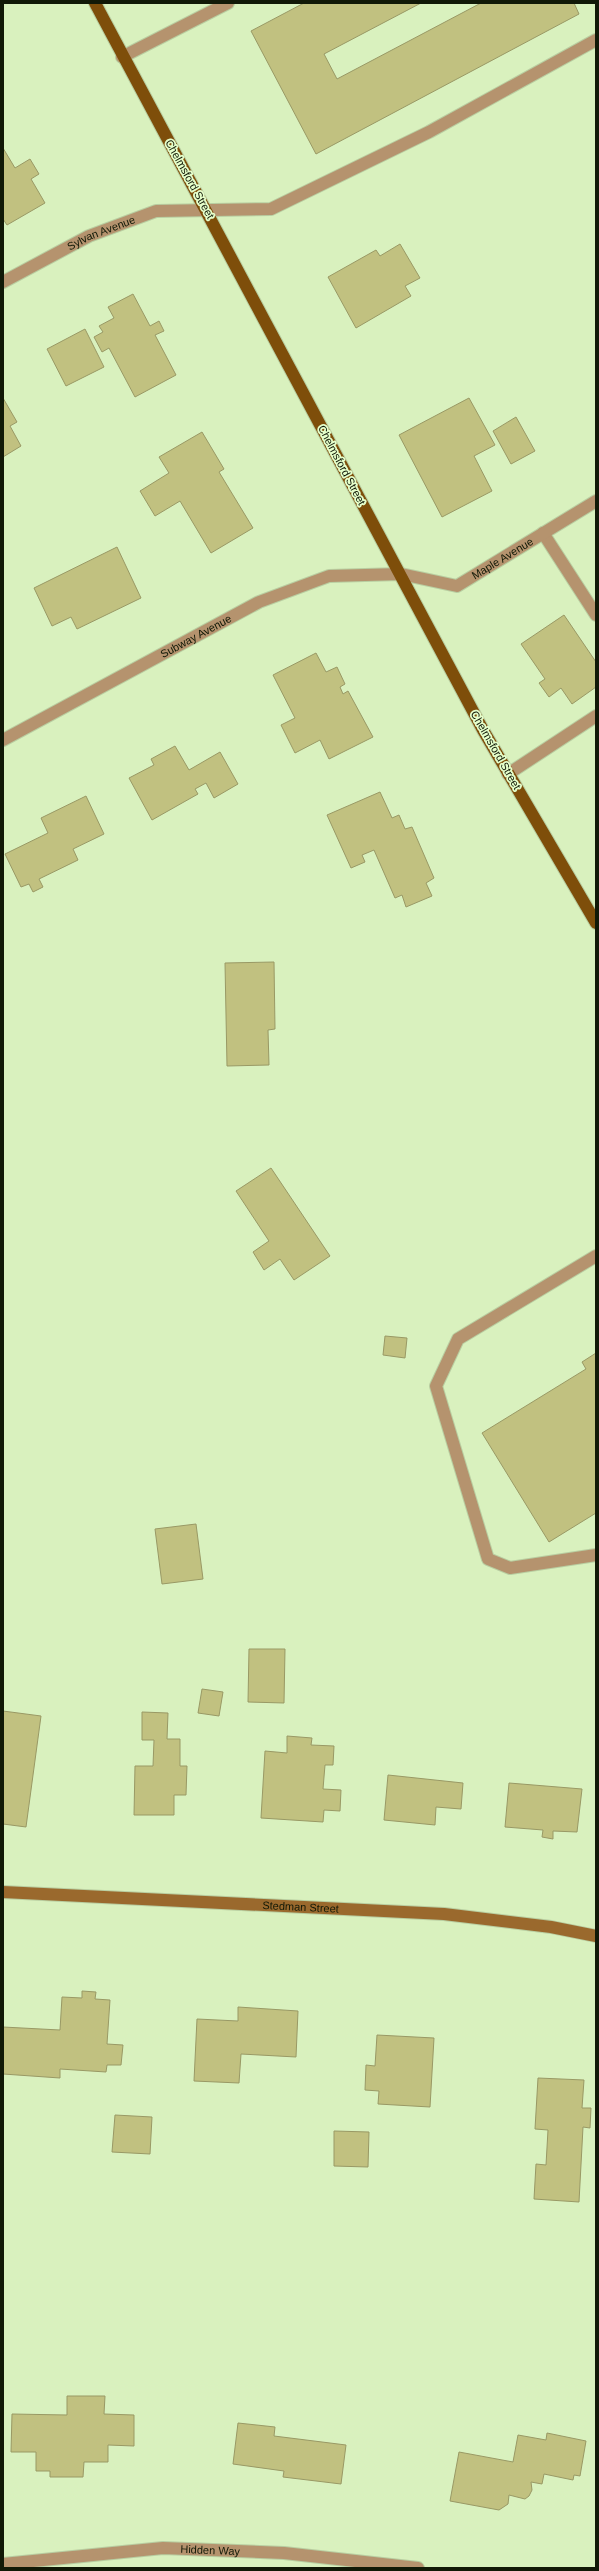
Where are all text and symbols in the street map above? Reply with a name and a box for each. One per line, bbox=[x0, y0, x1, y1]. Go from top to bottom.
street label: Chelmsford Street bbox=[163, 137, 217, 221]
street label: Sylvan Avenue bbox=[65, 213, 137, 253]
street label: Chelmsford Street bbox=[316, 423, 368, 507]
street label: Maple Avenue bbox=[470, 535, 535, 582]
street label: Subway Avenue bbox=[158, 612, 233, 660]
street label: Chelmsford Street bbox=[469, 709, 523, 791]
street label: Stedman Street bbox=[262, 1899, 339, 1915]
street label: Hidden Way bbox=[180, 2543, 241, 2557]

